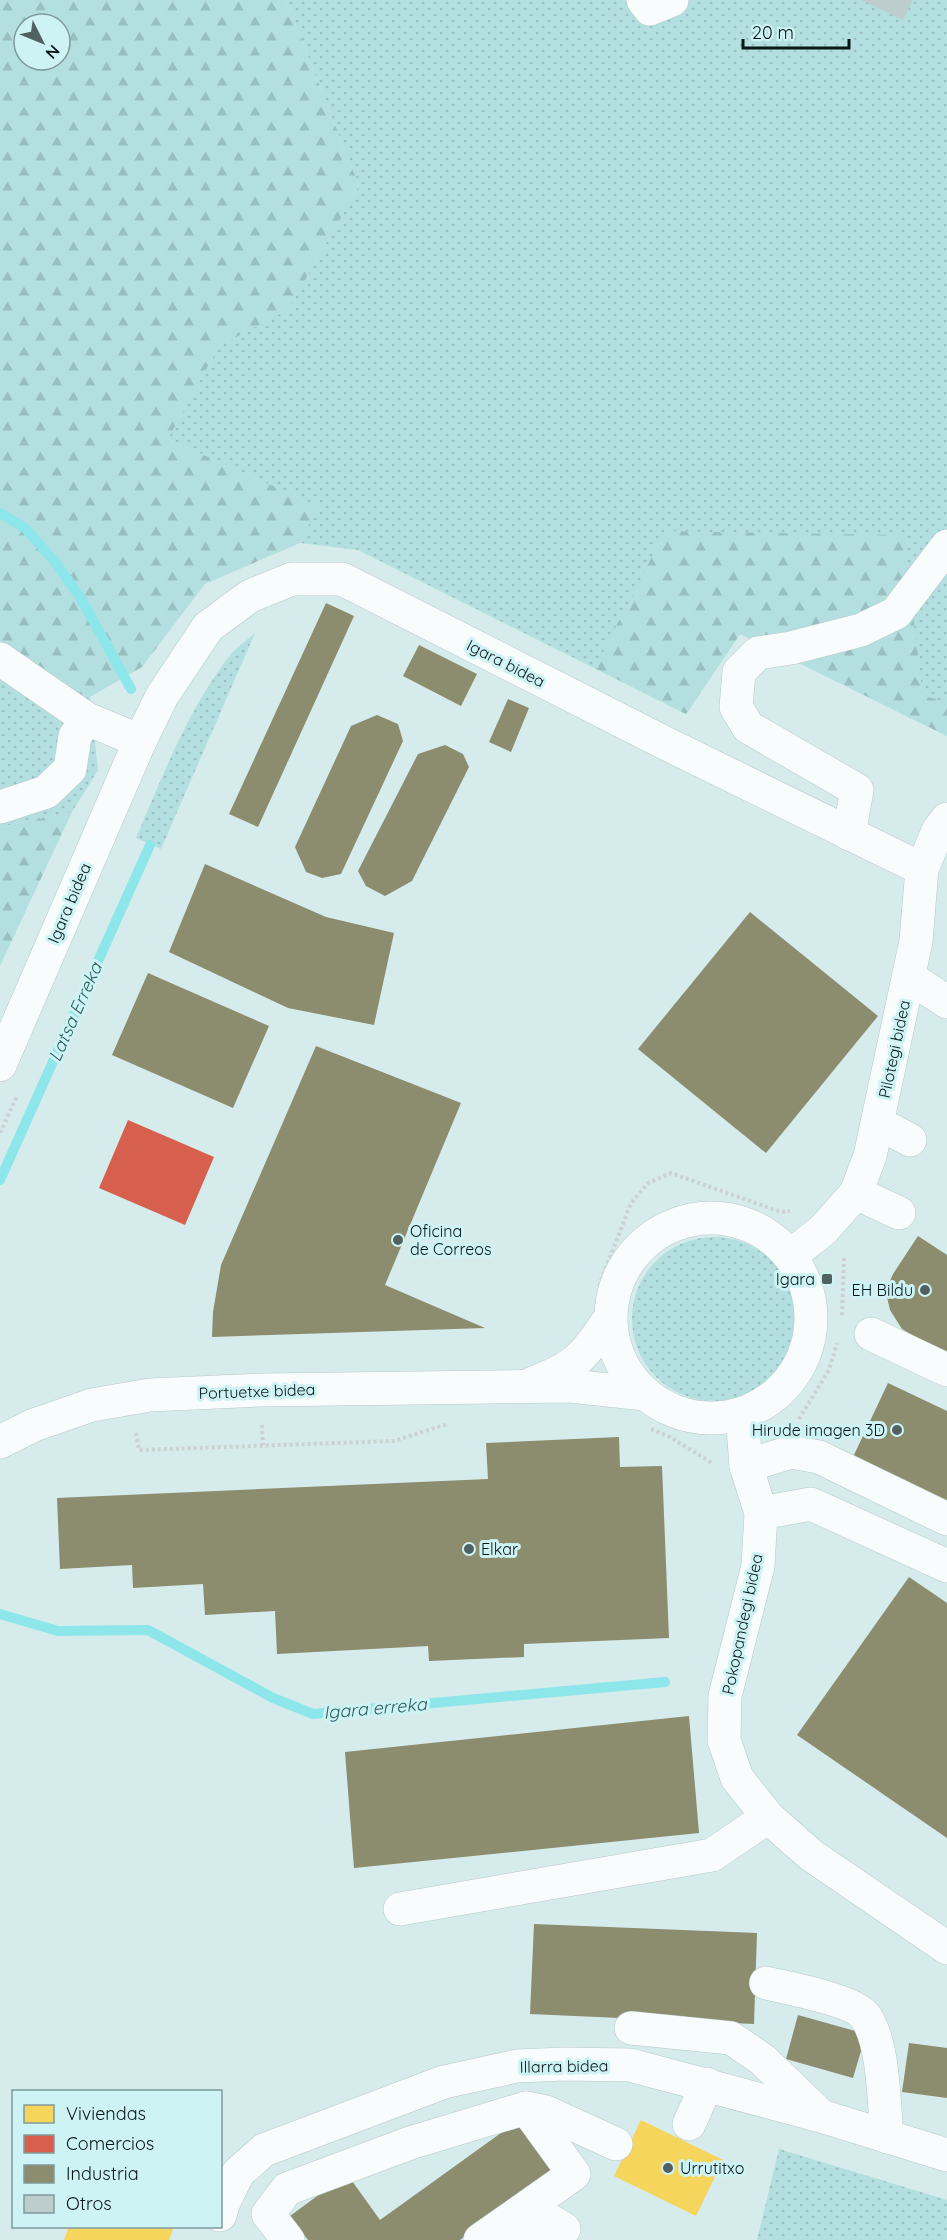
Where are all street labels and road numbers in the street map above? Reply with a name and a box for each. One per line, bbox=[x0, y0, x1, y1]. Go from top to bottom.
street label: Igara bidea bbox=[463, 635, 549, 691]
street label: Igara bidea bbox=[43, 860, 95, 946]
street label: Pilotegi bidea bbox=[874, 998, 914, 1100]
street label: Portuetxe bidea bbox=[198, 1379, 316, 1403]
street label: Pokopandegi bidea bbox=[717, 1552, 767, 1696]
street label: Illarra bidea bbox=[519, 2055, 609, 2077]

